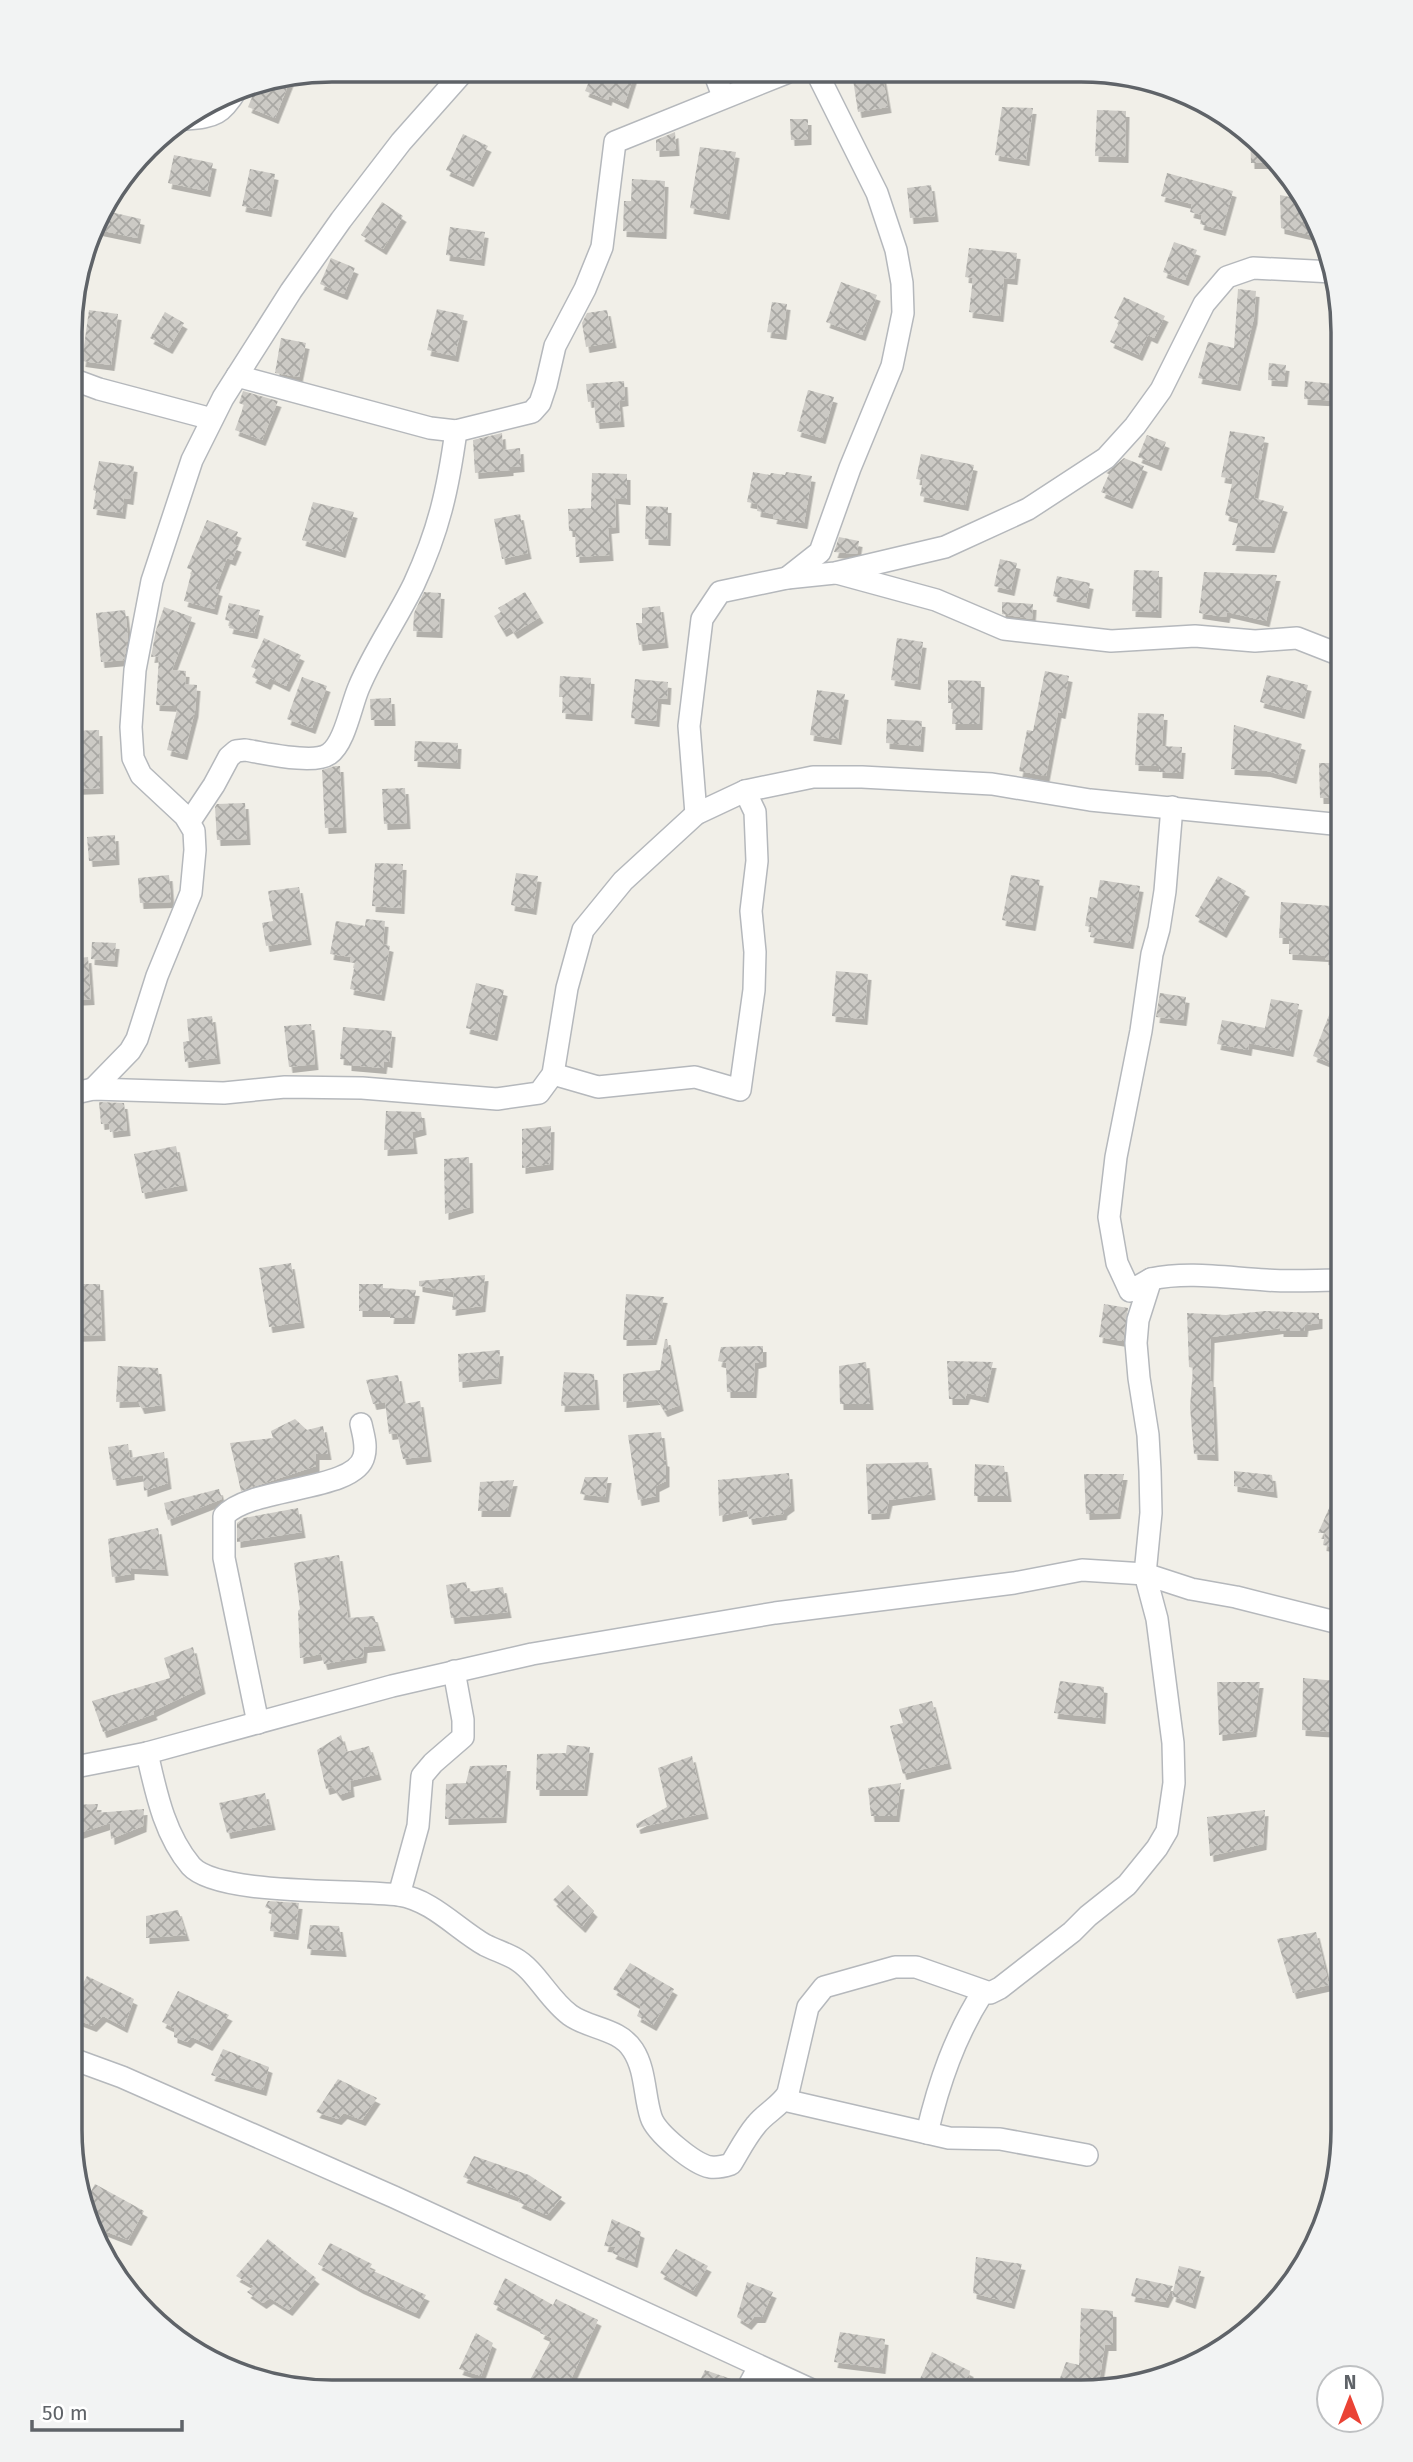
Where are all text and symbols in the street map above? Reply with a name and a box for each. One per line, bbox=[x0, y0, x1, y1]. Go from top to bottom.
north arrow bbox=[1315, 2364, 1385, 2434]
text: N bbox=[1344, 2371, 1356, 2394]
scale bar bbox=[32, 2388, 182, 2432]
text: 50 m bbox=[42, 2400, 88, 2426]

